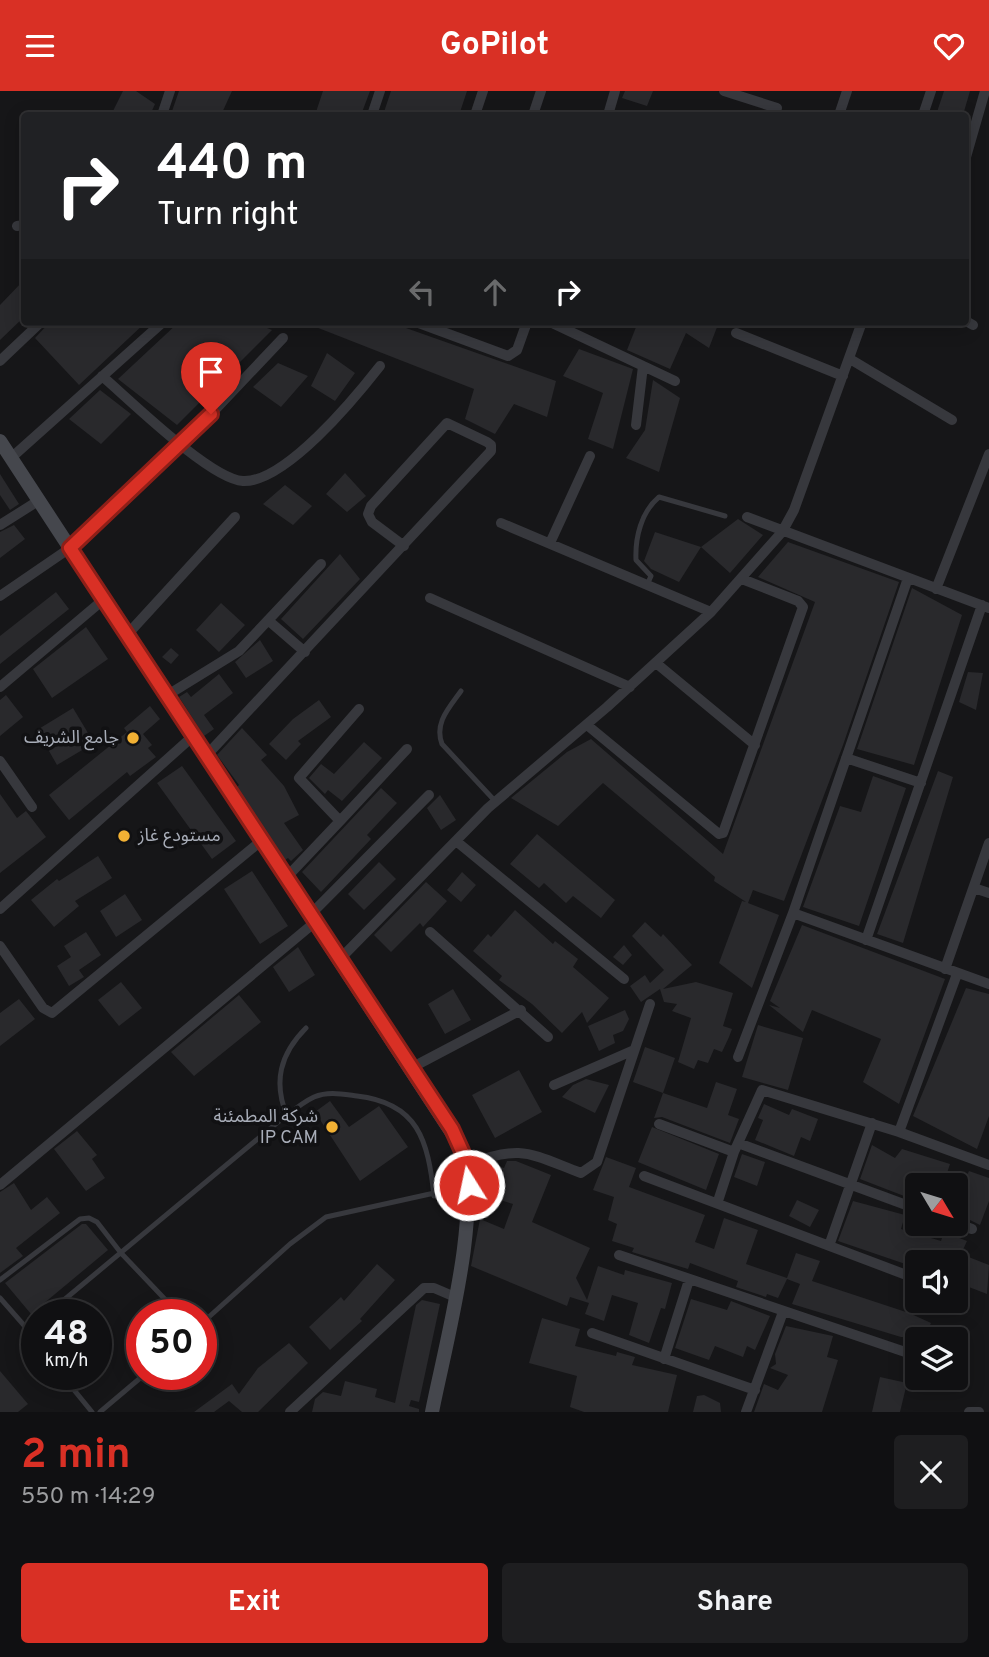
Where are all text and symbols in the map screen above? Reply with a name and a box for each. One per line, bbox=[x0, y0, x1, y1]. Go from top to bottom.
text: GoPilot bbox=[440, 26, 549, 66]
icon: menu bbox=[21, 27, 59, 65]
icon: heart bbox=[930, 27, 968, 65]
text: 440 m bbox=[157, 135, 307, 197]
icon: right bbox=[42, 140, 133, 231]
text: Turn right bbox=[157, 196, 299, 236]
icon: left bbox=[403, 273, 441, 311]
icon: ahead bbox=[476, 273, 514, 311]
icon: right bbox=[549, 273, 587, 311]
pin bbox=[181, 342, 241, 414]
icon: arrive bbox=[192, 353, 230, 391]
place label: جامع الشريف bbox=[24, 727, 119, 751]
marker: جامع الشريف bbox=[125, 730, 141, 746]
place label: مستودع غاز bbox=[137, 825, 221, 849]
marker: مستودع غاز bbox=[116, 828, 132, 844]
place label: شركة المطمئنة IP CAM bbox=[213, 1106, 318, 1150]
marker: شركة المطمئنة IP CAM bbox=[324, 1119, 340, 1135]
position arrow bbox=[432, 1148, 506, 1222]
north arrow bbox=[905, 1173, 968, 1235]
map controls bbox=[905, 1173, 968, 1390]
button: sound bbox=[905, 1250, 968, 1313]
speed limit sign: 50 bbox=[126, 1299, 217, 1390]
text: 48 bbox=[44, 1313, 89, 1357]
button: layers bbox=[905, 1327, 968, 1390]
text: km/h bbox=[45, 1350, 88, 1373]
text: 2 min bbox=[21, 1430, 131, 1483]
button: close bbox=[894, 1435, 968, 1509]
text: 550 m · 14:29 bbox=[21, 1483, 155, 1512]
button: Exit bbox=[21, 1563, 488, 1643]
button: Share bbox=[502, 1563, 968, 1643]

